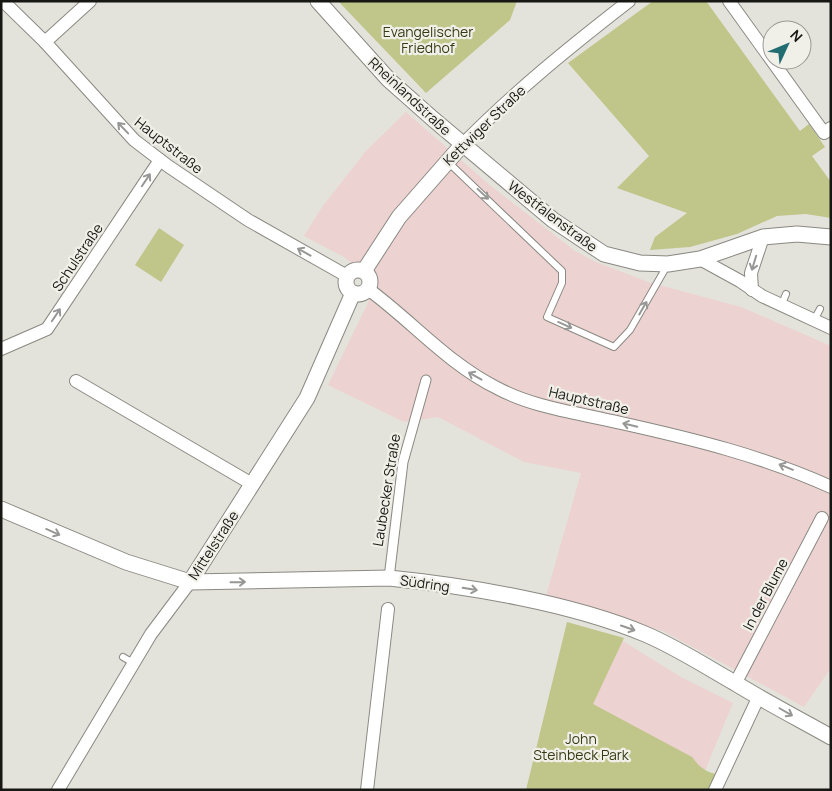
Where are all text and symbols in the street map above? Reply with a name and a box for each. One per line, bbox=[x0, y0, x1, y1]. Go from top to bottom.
north arrow bbox=[762, 20, 812, 70]
park label: Evangelischer Friedhof bbox=[383, 22, 473, 57]
text: N bbox=[786, 25, 807, 46]
street label: Rheinlandstraße bbox=[365, 53, 455, 139]
street label: Kettwiger Straße bbox=[439, 81, 529, 169]
street label: Hauptstraße bbox=[131, 112, 207, 178]
one-way arrow bbox=[117, 122, 129, 135]
one-way arrow bbox=[141, 174, 151, 188]
street label: Westfalenstraße bbox=[504, 176, 602, 256]
one-way arrow bbox=[476, 188, 489, 200]
street label: Schulstraße bbox=[47, 219, 107, 295]
one-way arrow bbox=[297, 247, 312, 257]
one-way arrow bbox=[749, 254, 759, 270]
one-way arrow bbox=[638, 300, 648, 315]
one-way arrow bbox=[51, 309, 61, 323]
one-way arrow bbox=[557, 321, 572, 331]
one-way arrow bbox=[469, 371, 483, 381]
street label: Hauptstraße bbox=[547, 382, 631, 418]
one-way arrow bbox=[622, 420, 638, 429]
street label: Laubecker Straße bbox=[368, 432, 404, 548]
one-way arrow bbox=[779, 462, 794, 472]
street label: Mittelstraße bbox=[184, 507, 242, 583]
one-way arrow bbox=[45, 528, 60, 538]
street label: In der Blume bbox=[738, 555, 792, 633]
street label: Südring bbox=[399, 570, 451, 596]
one-way arrow bbox=[230, 577, 246, 587]
one-way arrow bbox=[461, 585, 477, 595]
one-way arrow bbox=[619, 623, 635, 633]
one-way arrow bbox=[779, 707, 794, 717]
park label: John Steinbeck Park bbox=[533, 729, 630, 764]

